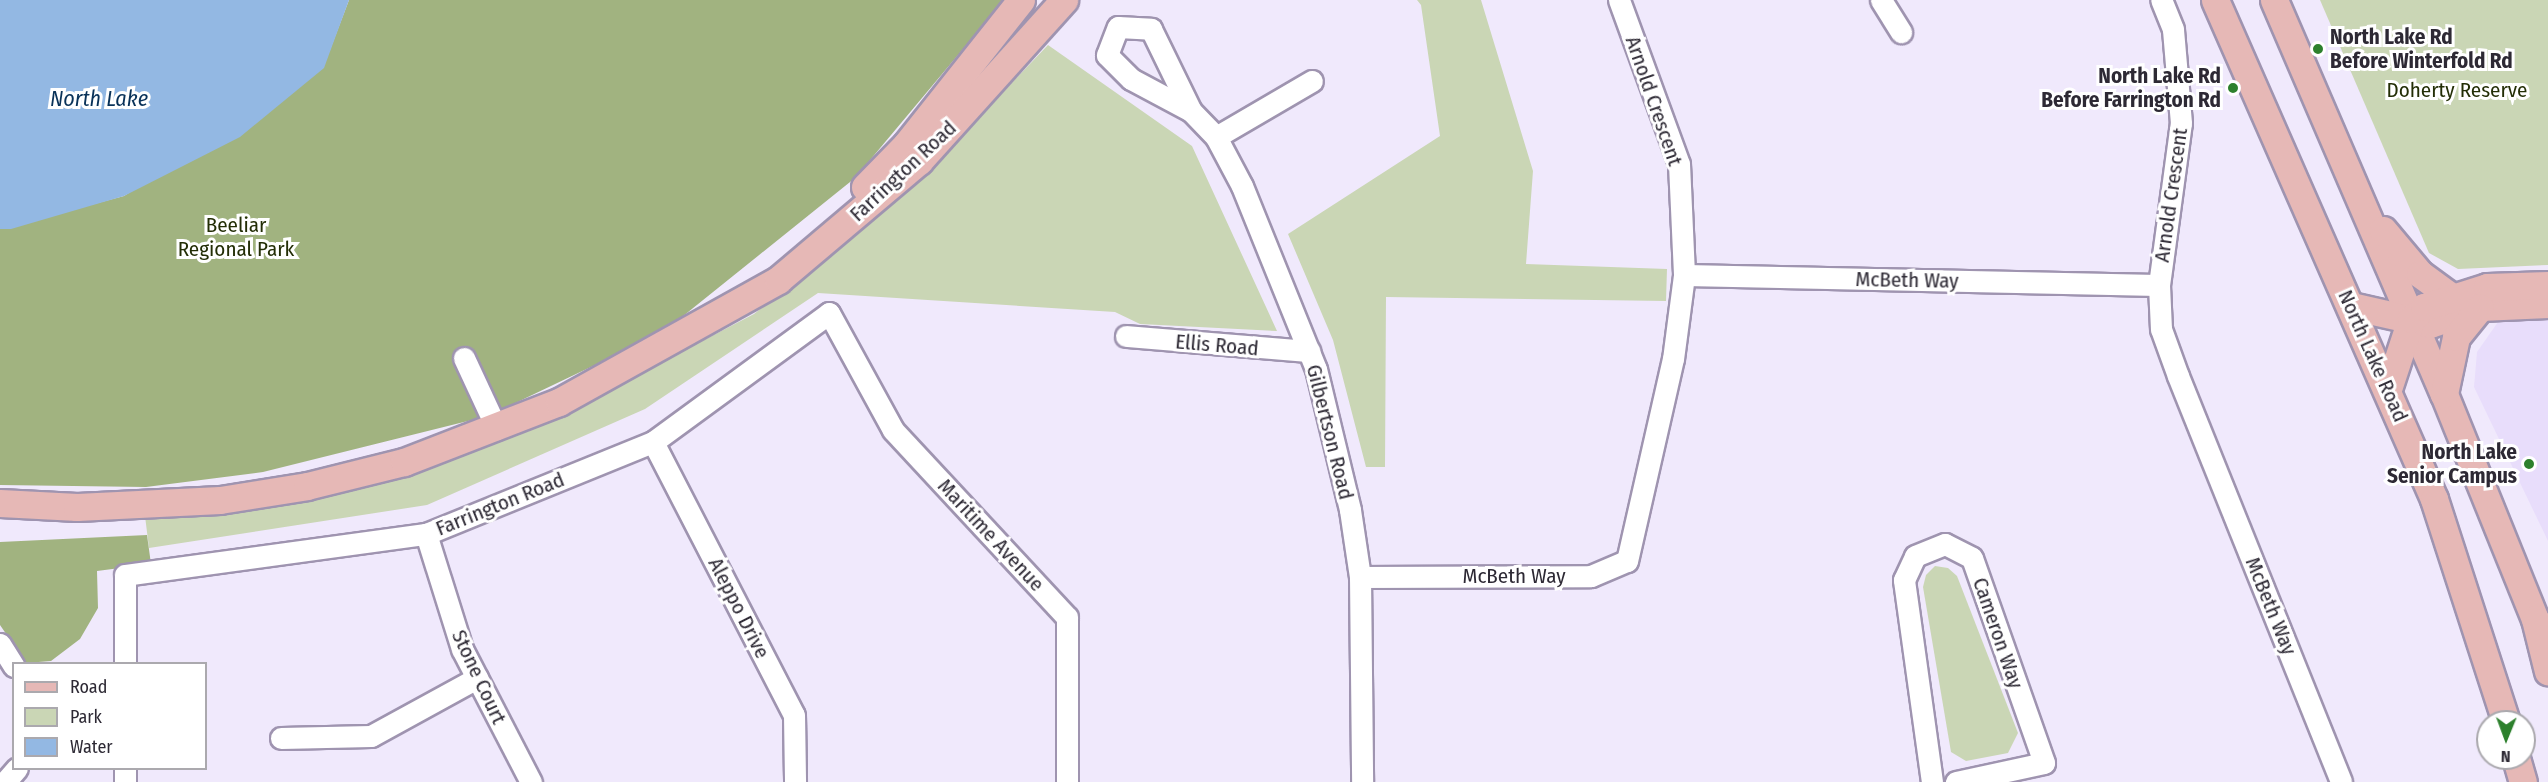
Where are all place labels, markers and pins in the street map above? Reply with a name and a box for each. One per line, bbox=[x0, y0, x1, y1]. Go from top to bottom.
place label: North Lake Rd Before Winterfold Rd bbox=[2330, 24, 2513, 74]
marker: North Lake Rd Before Winterfold Rd bbox=[2311, 42, 2325, 56]
place label: North Lake Rd Before Farrington Rd bbox=[2041, 63, 2221, 113]
marker: North Lake Rd Before Farrington Rd bbox=[2226, 81, 2240, 95]
place label: North Lake Senior Campus bbox=[2387, 439, 2517, 489]
marker: North Lake Senior Campus bbox=[2522, 457, 2536, 471]

